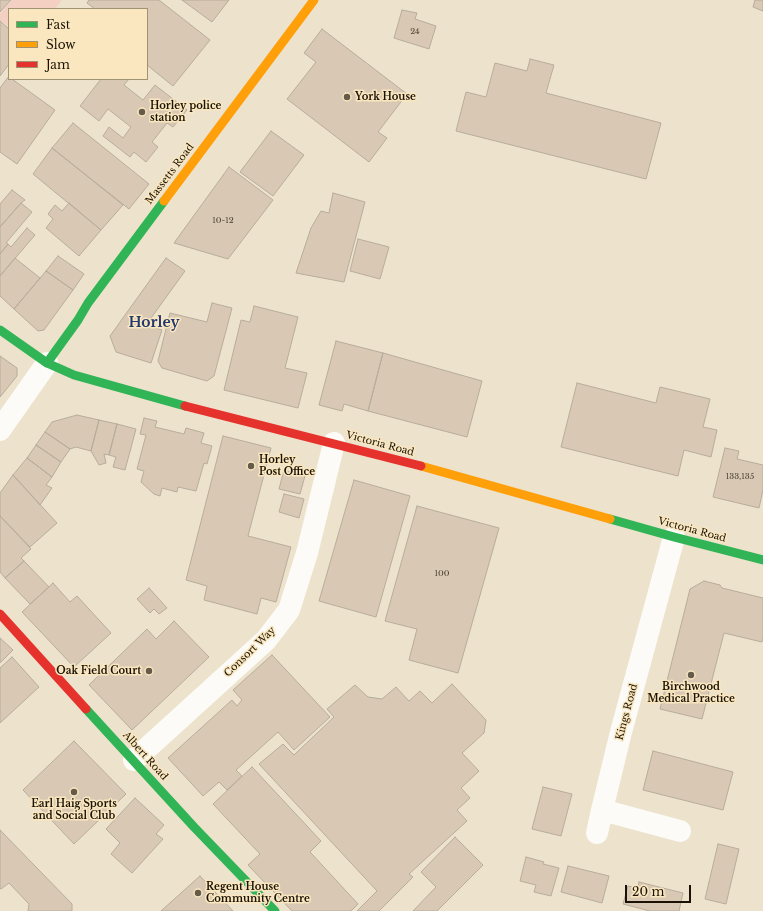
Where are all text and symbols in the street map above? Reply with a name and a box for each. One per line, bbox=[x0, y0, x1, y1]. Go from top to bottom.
legend bbox=[8, 8, 148, 80]
text: Fast bbox=[46, 17, 70, 32]
house number: 24 bbox=[410, 27, 420, 37]
text: Slow bbox=[46, 37, 75, 52]
text: Jam bbox=[46, 57, 70, 72]
place label: York House bbox=[355, 91, 416, 103]
marker: York House bbox=[342, 92, 352, 102]
place label: Horley police station bbox=[150, 100, 221, 124]
marker: Horley police station bbox=[137, 107, 147, 117]
street label: Massetts Road bbox=[143, 141, 197, 207]
house number: 10-12 bbox=[212, 216, 234, 226]
district label: Horley bbox=[128, 315, 180, 331]
street label: Victoria Road bbox=[345, 429, 415, 459]
place label: Horley Post Office bbox=[259, 454, 315, 478]
marker: Horley Post Office bbox=[246, 461, 256, 471]
house number: 133,135 bbox=[726, 472, 754, 482]
street label: Victoria Road bbox=[657, 515, 727, 545]
house number: 100 bbox=[435, 569, 449, 579]
street label: Consort Way bbox=[222, 625, 278, 679]
place label: Oak Field Court bbox=[56, 665, 141, 677]
marker: Oak Field Court bbox=[144, 666, 154, 676]
marker: Birchwood Medical Practice bbox=[686, 670, 696, 680]
place label: Birchwood Medical Practice bbox=[647, 681, 735, 704]
street label: Kings Road bbox=[614, 682, 640, 742]
street label: Albert Road bbox=[120, 729, 170, 783]
marker: Earl Haig Sports and Social Club bbox=[69, 787, 79, 797]
place label: Earl Haig Sports and Social Club bbox=[31, 798, 117, 822]
scale bar bbox=[627, 877, 693, 903]
place label: Regent House Community Centre bbox=[206, 881, 310, 904]
text: 20 m bbox=[632, 884, 664, 899]
marker: Regent House Community Centre bbox=[193, 888, 203, 898]

